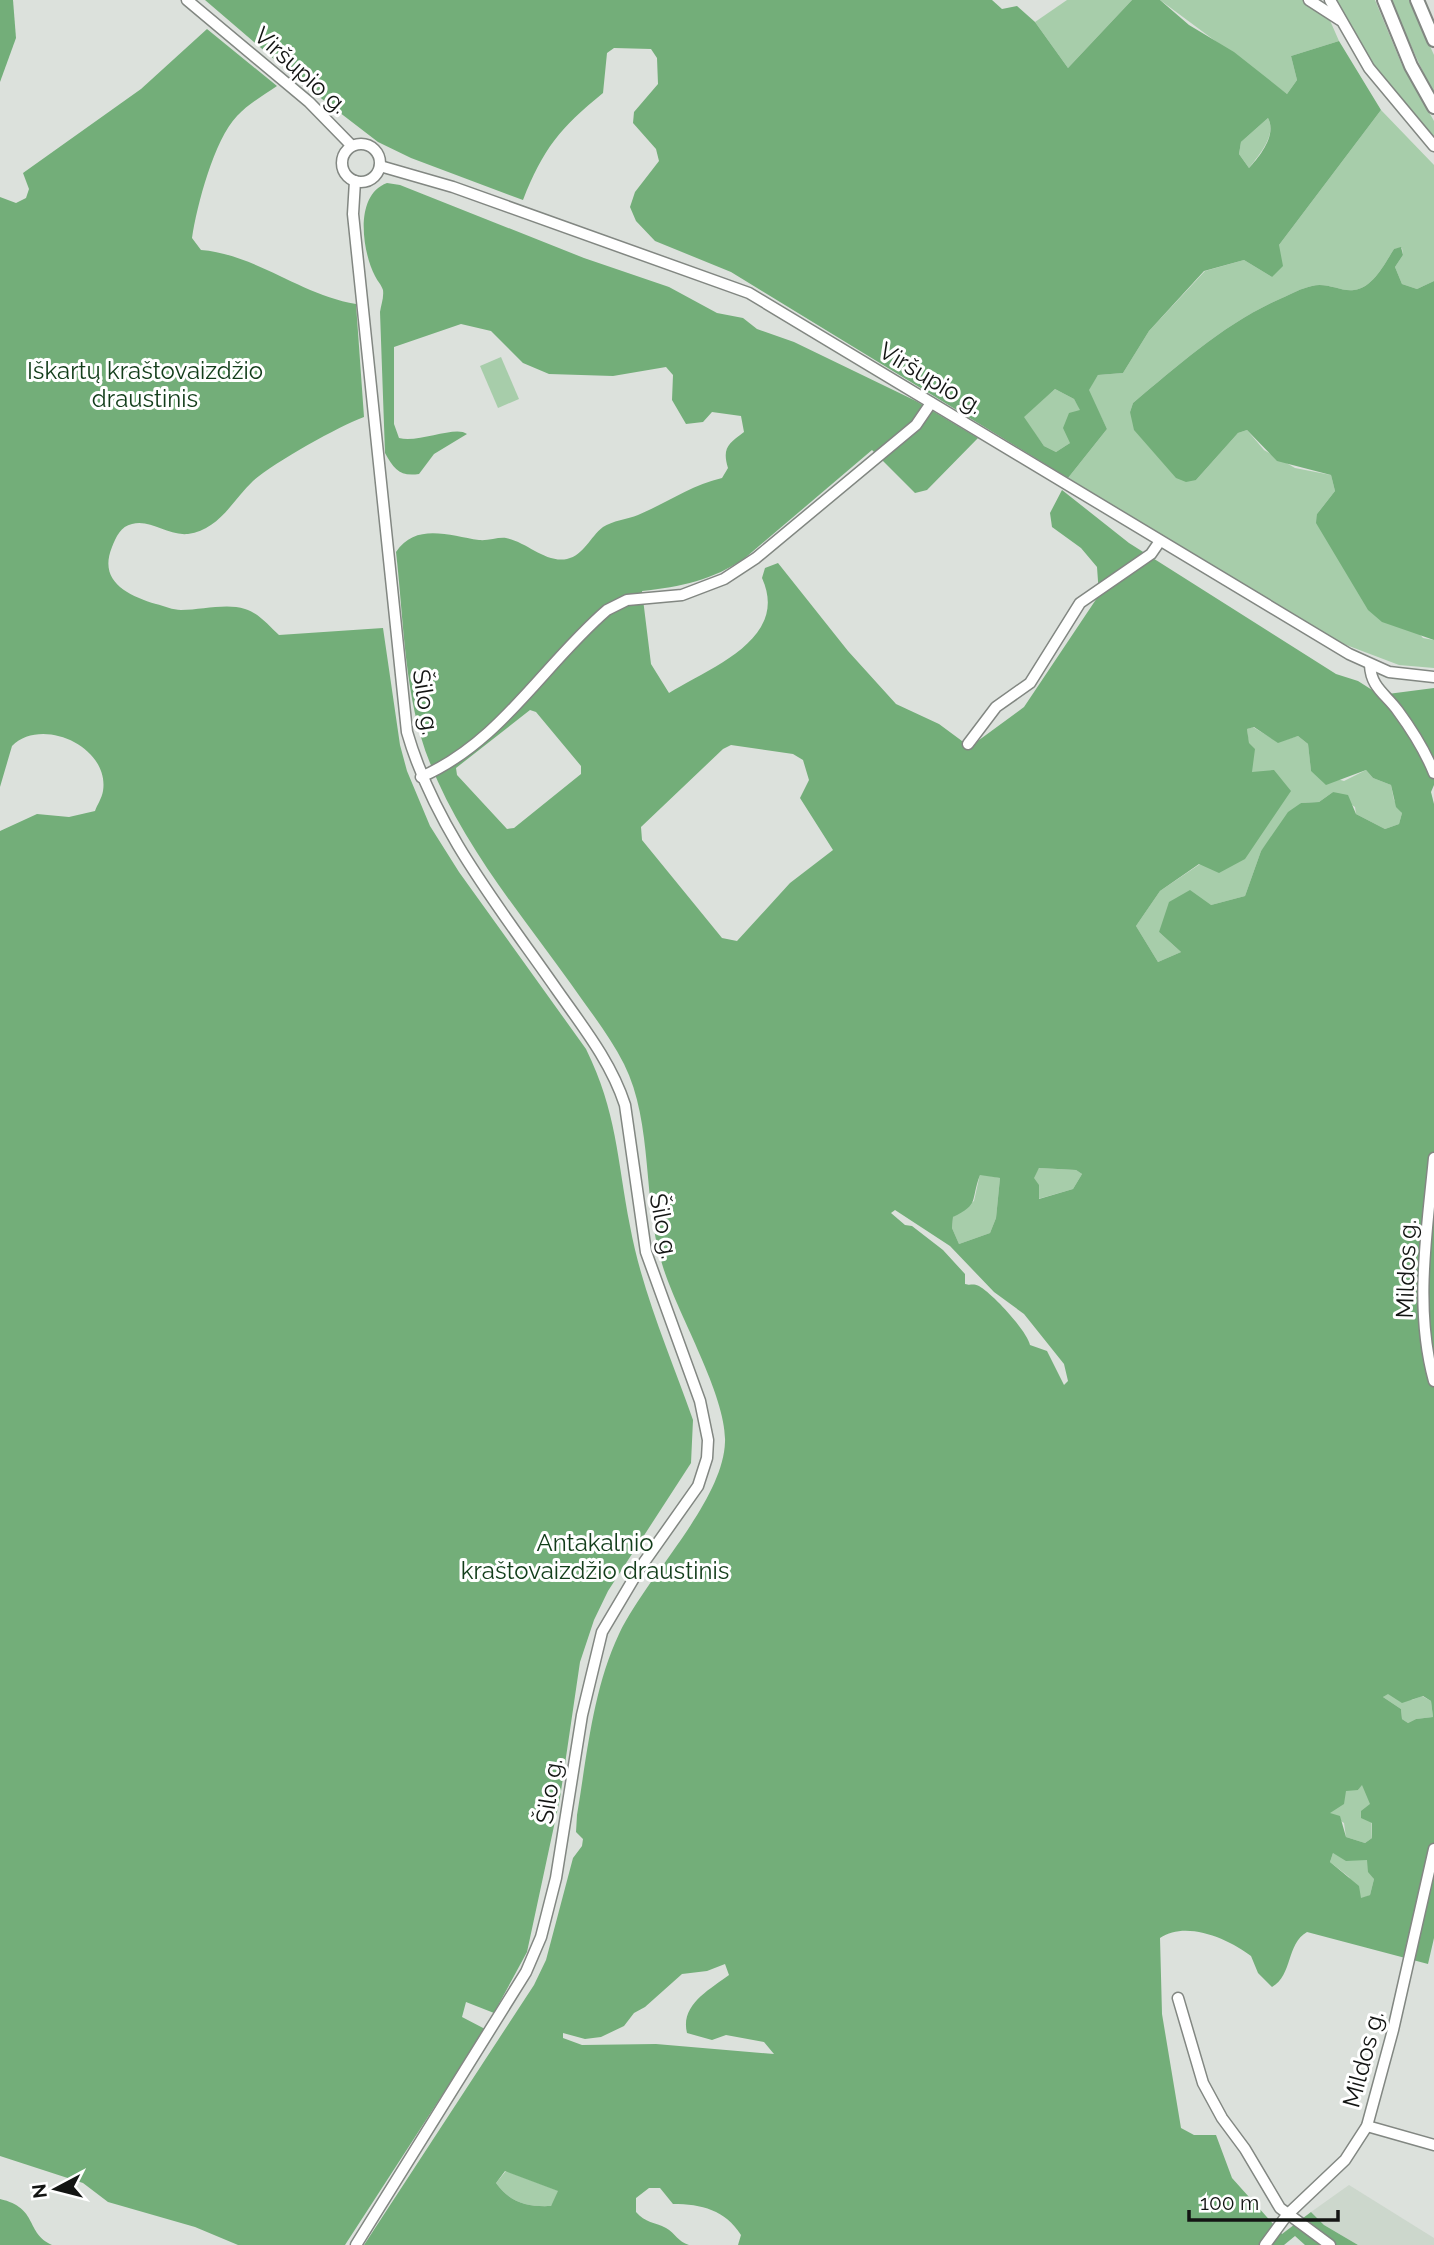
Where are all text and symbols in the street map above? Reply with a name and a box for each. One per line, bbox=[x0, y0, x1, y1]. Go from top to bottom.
street label: Viršupio g. bbox=[248, 21, 354, 119]
street label: Viršupio g. bbox=[874, 336, 988, 420]
park label: Iškartų kraštovaizdžio draustinis bbox=[27, 356, 263, 413]
street label: Šilo g. bbox=[407, 667, 446, 737]
street label: Šilo g. bbox=[643, 1191, 686, 1261]
street label: Mildos g. bbox=[1390, 1219, 1422, 1319]
park label: Antakalnio kraštovaizdžio draustinis bbox=[461, 1528, 729, 1585]
street label: Šilo g. bbox=[529, 1756, 568, 1826]
street label: Mildos g. bbox=[1336, 2007, 1390, 2111]
north arrow bbox=[21, 2154, 91, 2224]
scale bar bbox=[1189, 2178, 1338, 2222]
text: N bbox=[27, 2183, 51, 2200]
text: 100 m bbox=[1200, 2190, 1259, 2215]

